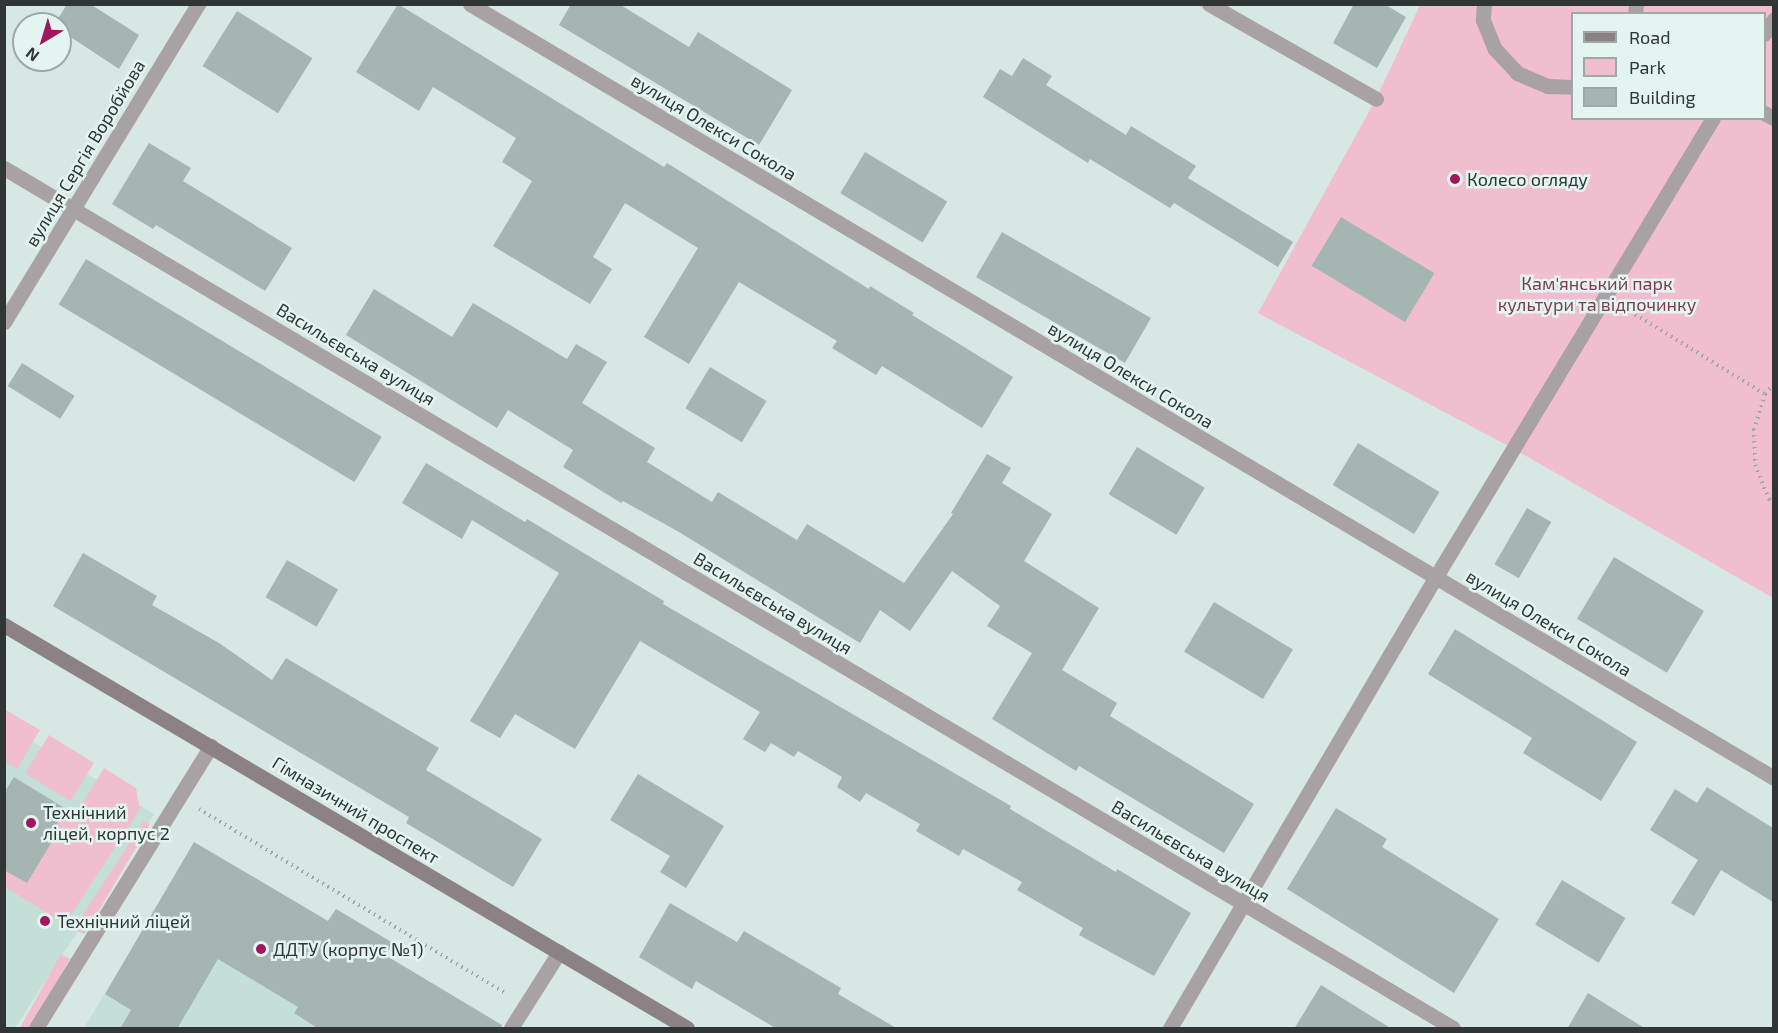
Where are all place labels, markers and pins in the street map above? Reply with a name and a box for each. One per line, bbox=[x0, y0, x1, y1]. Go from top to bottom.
place label: Колесо огляду bbox=[1467, 168, 1588, 190]
marker: Колесо огляду bbox=[1448, 172, 1462, 186]
place label: Технічний ліцей, корпус 2 bbox=[43, 802, 170, 844]
marker: Технічний ліцей, корпус 2 bbox=[24, 816, 38, 830]
place label: Технічний ліцей bbox=[57, 910, 190, 932]
marker: Технічний ліцей bbox=[38, 914, 52, 928]
place label: ДДТУ (корпус №1) bbox=[273, 938, 424, 960]
marker: ДДТУ (корпус №1) bbox=[254, 942, 268, 956]

